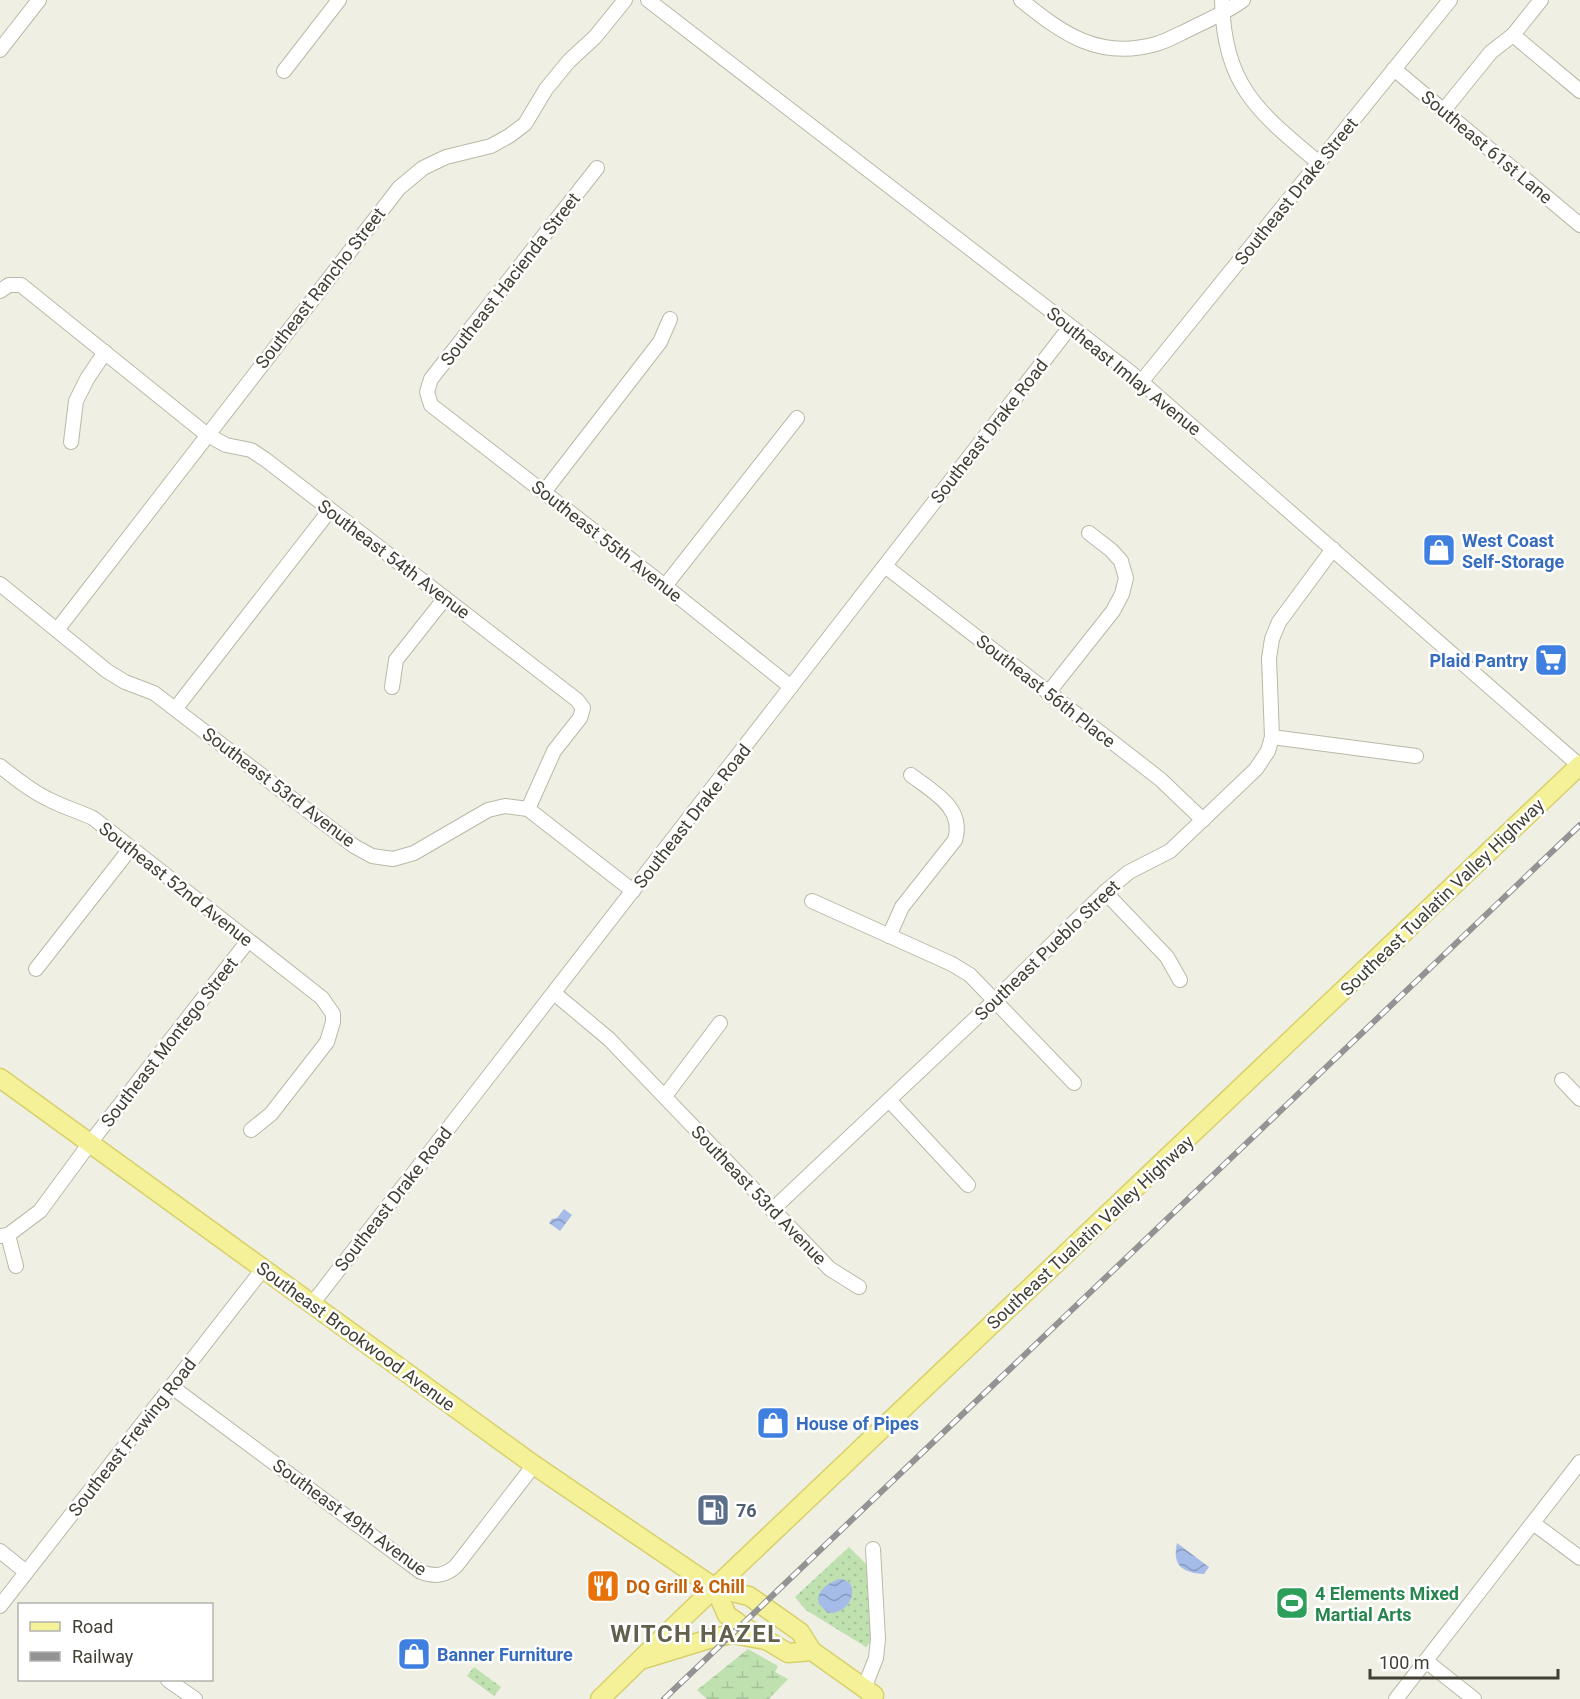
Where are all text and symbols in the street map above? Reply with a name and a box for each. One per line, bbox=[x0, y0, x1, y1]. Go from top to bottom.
street label: Southeast 61st Lane bbox=[1417, 86, 1557, 208]
street label: Southeast Drake Street bbox=[1230, 113, 1362, 269]
street label: Southeast Hacienda Street bbox=[436, 188, 584, 370]
street label: Southeast Rancho Street bbox=[251, 203, 389, 372]
street label: Southeast Imlay Avenue bbox=[1043, 302, 1205, 440]
street label: Southeast Drake Road bbox=[926, 355, 1052, 507]
street label: Southeast 55th Avenue bbox=[528, 476, 686, 606]
street label: Southeast 54th Avenue bbox=[314, 495, 474, 623]
place label: West Coast Self-Storage bbox=[1462, 530, 1564, 572]
shop icon: West Coast Self-Storage bbox=[1421, 532, 1457, 568]
street label: Southeast 56th Place bbox=[972, 630, 1120, 752]
supermarket icon: Plaid Pantry bbox=[1533, 642, 1569, 678]
place label: Plaid Pantry bbox=[1430, 650, 1529, 671]
street label: Southeast 53rd Avenue bbox=[199, 723, 359, 851]
street label: Southeast Drake Road bbox=[629, 740, 755, 892]
street label: Southeast Tualatin Valley Highway bbox=[1336, 794, 1548, 1000]
street label: Southeast 52nd Avenue bbox=[95, 817, 257, 951]
street label: Southeast Pueblo Street bbox=[970, 875, 1124, 1025]
street label: Southeast Montego Street bbox=[96, 953, 242, 1131]
street label: Southeast 53rd Avenue bbox=[687, 1121, 831, 1269]
street label: Southeast Drake Road bbox=[330, 1123, 456, 1275]
street label: Southeast Tualatin Valley Highway bbox=[982, 1130, 1198, 1333]
street label: Southeast Brookwood Avenue bbox=[253, 1257, 459, 1415]
street label: Southeast Frewing Road bbox=[64, 1354, 200, 1520]
shop icon: House of Pipes bbox=[755, 1405, 791, 1441]
place label: House of Pipes bbox=[796, 1413, 919, 1434]
street label: Southeast 49th Avenue bbox=[269, 1454, 431, 1580]
fuel station icon: 76 bbox=[695, 1492, 731, 1528]
place label: 76 bbox=[736, 1500, 757, 1521]
restaurant icon: DQ Grill & Chill bbox=[585, 1568, 621, 1604]
place label: DQ Grill & Chill bbox=[626, 1576, 745, 1597]
place label: 4 Elements Mixed Martial Arts bbox=[1315, 1583, 1459, 1625]
sports icon: 4 Elements Mixed Martial Arts bbox=[1274, 1585, 1310, 1621]
legend bbox=[18, 1603, 213, 1681]
text: Road bbox=[72, 1616, 113, 1637]
district label: WITCH HAZEL bbox=[610, 1620, 782, 1648]
shop icon: Banner Furniture bbox=[396, 1636, 432, 1672]
scale bar bbox=[1370, 1642, 1558, 1680]
place label: Banner Furniture bbox=[437, 1644, 573, 1665]
text: Railway bbox=[72, 1646, 134, 1667]
text: 100 m bbox=[1379, 1652, 1430, 1673]

